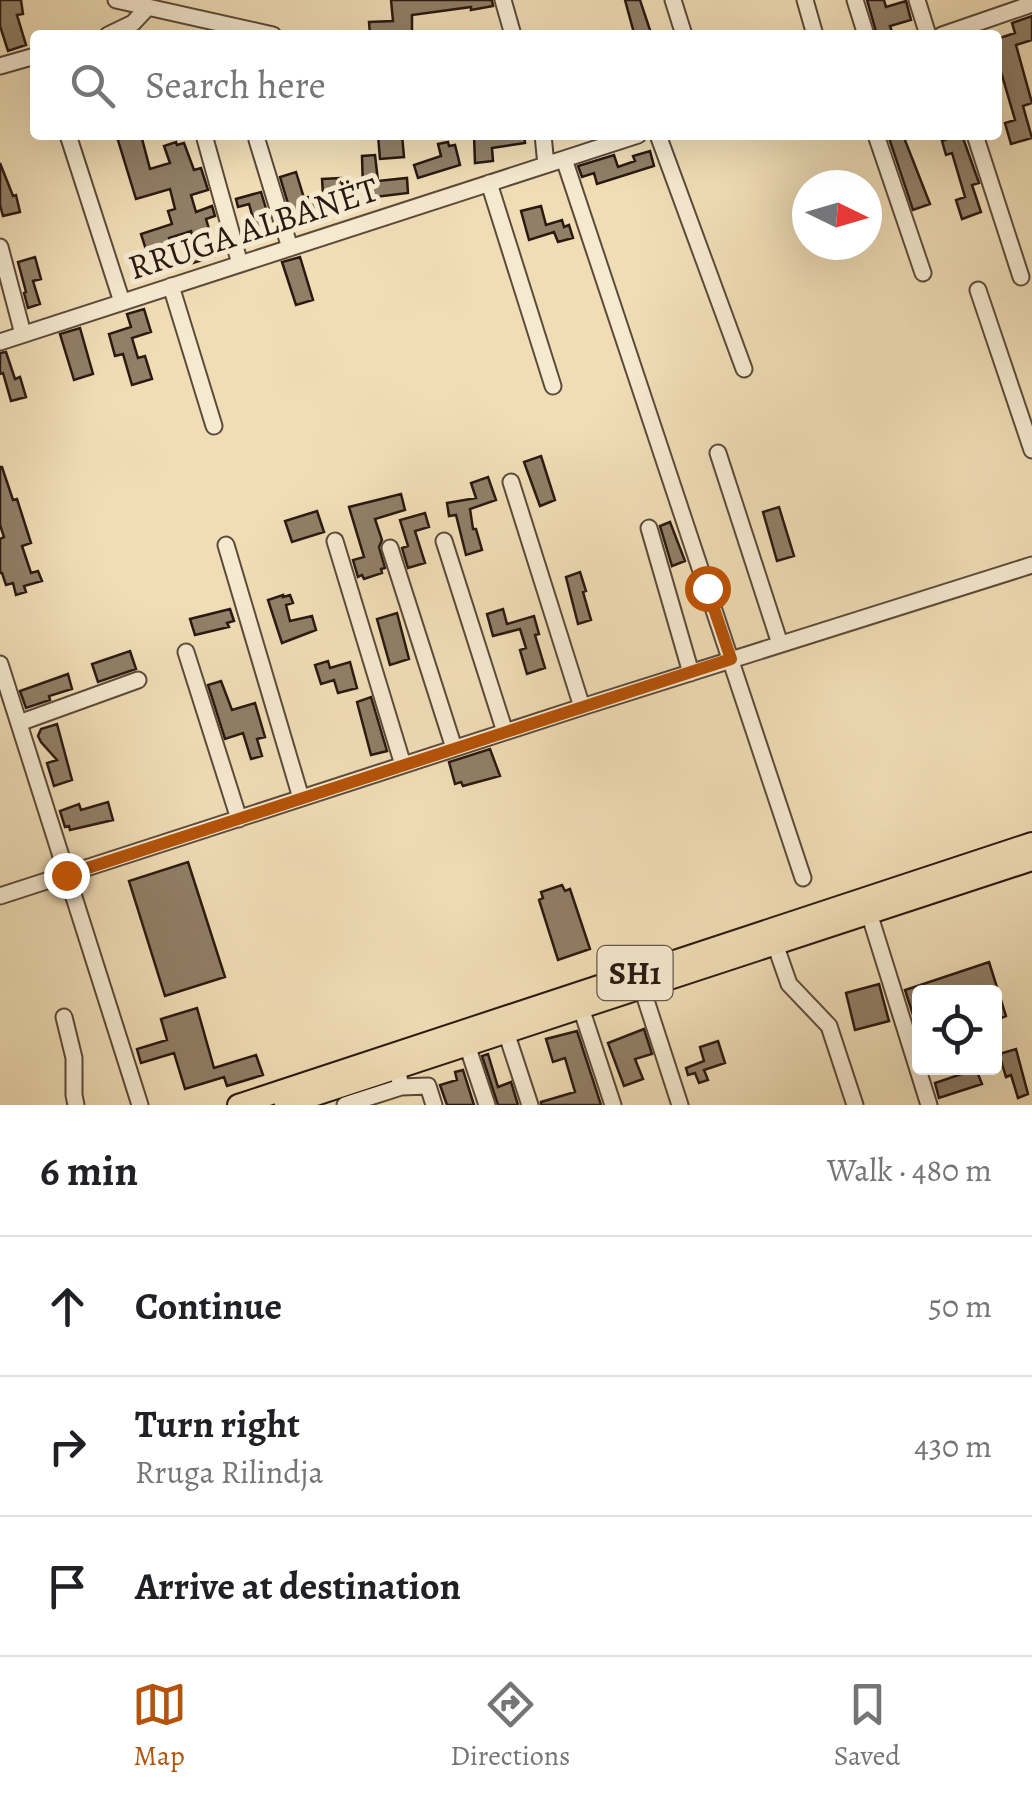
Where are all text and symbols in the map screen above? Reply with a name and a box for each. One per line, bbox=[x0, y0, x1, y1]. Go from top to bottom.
search box bbox=[30, 30, 1002, 140]
icon: search bbox=[65, 58, 120, 113]
text: Search here bbox=[145, 59, 326, 111]
street label: RRUGA ALBANËT bbox=[122, 165, 384, 291]
north arrow bbox=[792, 170, 882, 260]
route start bbox=[685, 566, 731, 612]
route end bbox=[44, 853, 90, 899]
road number: SH1 bbox=[598, 946, 672, 1000]
map controls bbox=[912, 985, 1002, 1075]
button: locate bbox=[912, 985, 1002, 1075]
text: 6 min bbox=[40, 1142, 138, 1199]
text: Walk · 480 m bbox=[827, 1148, 992, 1192]
icon: ahead bbox=[40, 1279, 95, 1334]
text: Continue bbox=[135, 1280, 282, 1332]
text: 50 m bbox=[928, 1284, 992, 1328]
text: Turn right bbox=[135, 1398, 300, 1450]
icon: right bbox=[40, 1419, 95, 1474]
text: 430 m bbox=[914, 1424, 992, 1468]
text: Rruga Rilindja bbox=[135, 1450, 323, 1494]
icon: arrive bbox=[40, 1559, 95, 1614]
text: Arrive at destination bbox=[135, 1560, 461, 1612]
tab: Map bbox=[132, 1677, 187, 1775]
tab: Directions bbox=[450, 1677, 570, 1775]
tab: Saved bbox=[834, 1677, 900, 1775]

